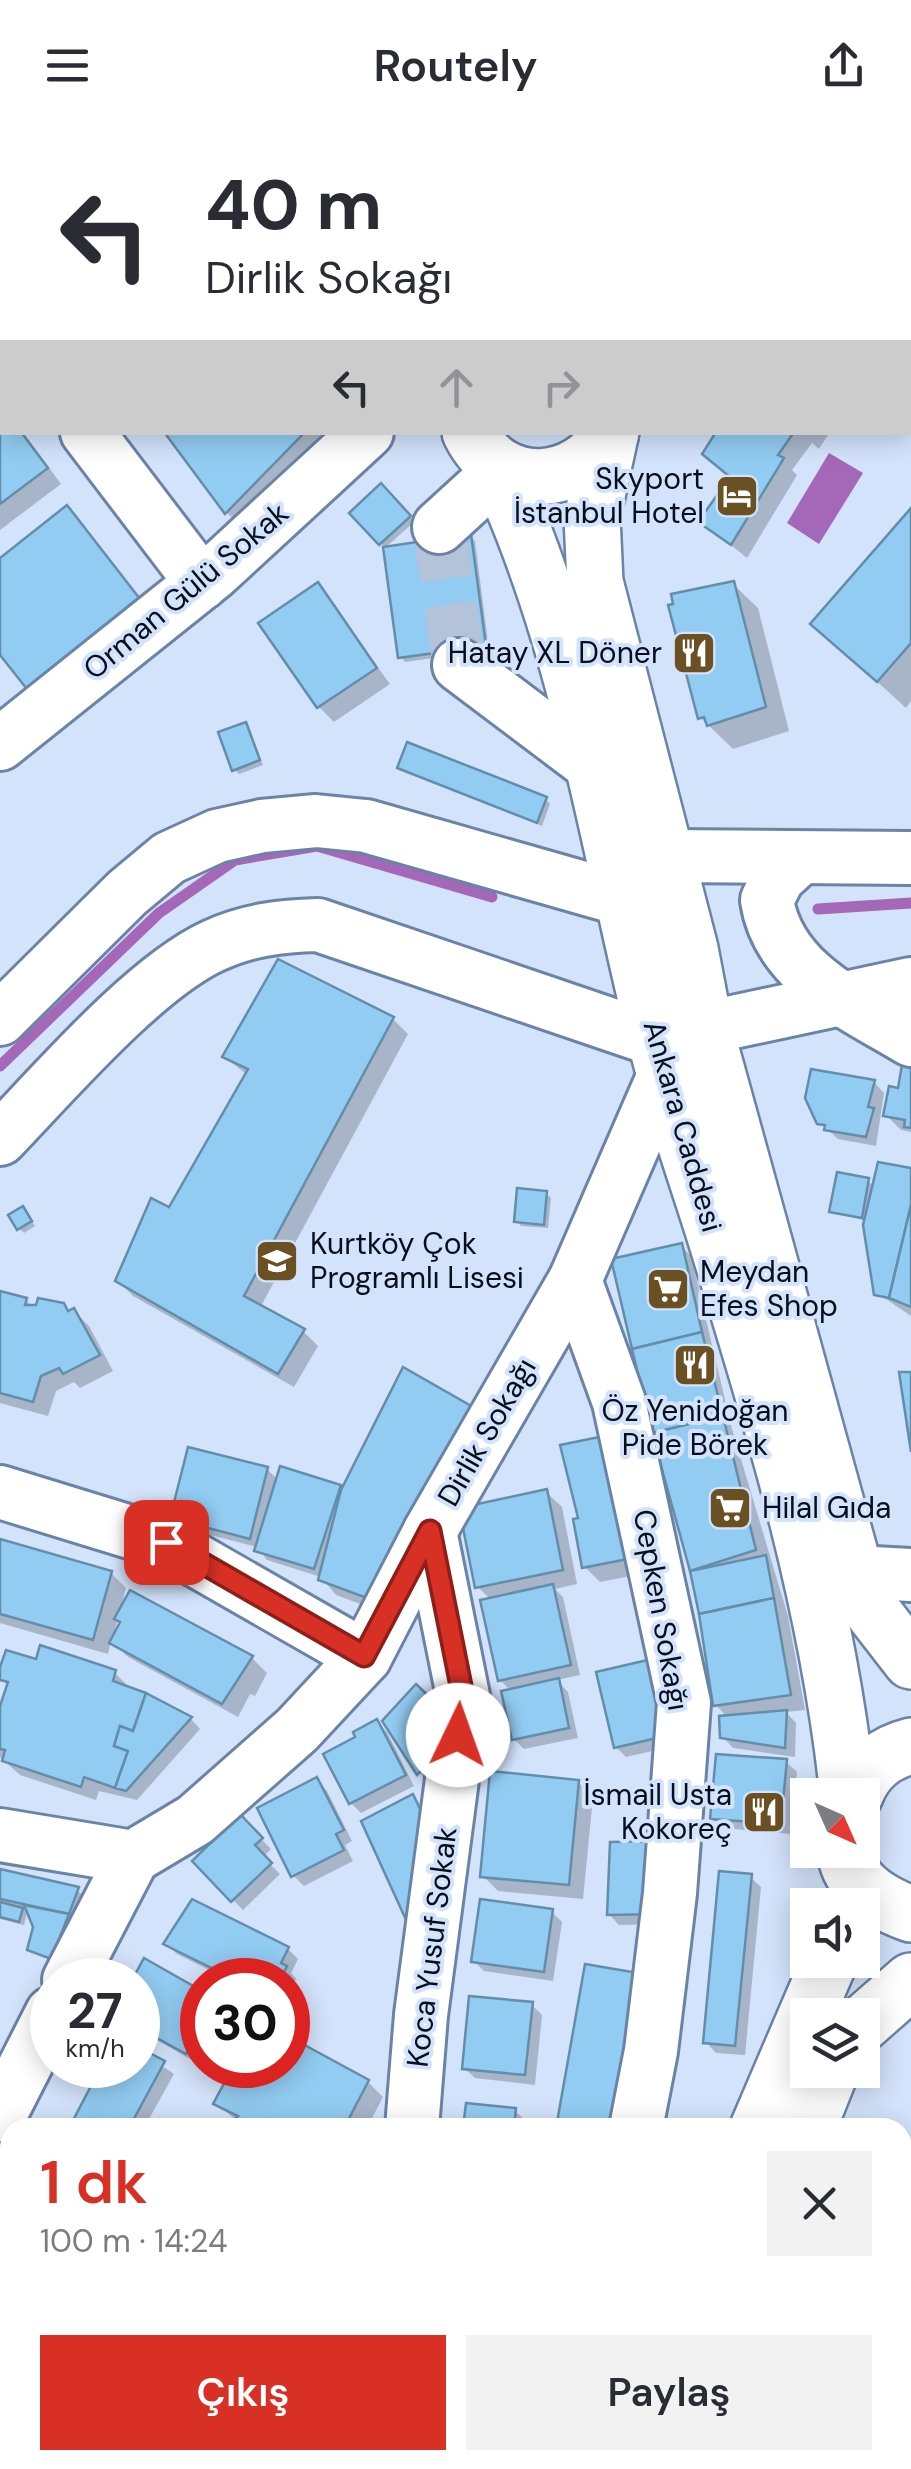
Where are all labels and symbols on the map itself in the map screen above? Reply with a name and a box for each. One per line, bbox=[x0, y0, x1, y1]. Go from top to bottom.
place label: Skyport İstanbul Hotel bbox=[514, 459, 704, 532]
hotel icon: Skyport İstanbul Hotel bbox=[714, 473, 760, 519]
street label: Orman Gülü Sokak bbox=[75, 493, 296, 688]
restaurant icon: Hatay XL Döner bbox=[671, 630, 717, 676]
place label: Hatay XL Döner bbox=[448, 633, 662, 672]
street label: Ankara Caddesi bbox=[635, 1016, 732, 1236]
place label: Kurtköy Çok Programlı Lisesi bbox=[310, 1224, 524, 1297]
school or university icon: Kurtköy Çok Programlı Lisesi bbox=[254, 1238, 300, 1284]
place label: Meydan Efes Shop bbox=[700, 1252, 838, 1325]
supermarket icon: Meydan Efes Shop bbox=[645, 1266, 691, 1312]
restaurant icon: Öz Yenidoğan Pide Börek bbox=[672, 1342, 718, 1388]
street label: Dirlik Sokağı bbox=[428, 1351, 545, 1513]
place label: Öz Yenidoğan Pide Börek bbox=[602, 1391, 788, 1464]
supermarket icon: Hilal Gıda bbox=[707, 1485, 753, 1531]
place label: Hilal Gıda bbox=[762, 1488, 891, 1527]
pin bbox=[124, 1500, 209, 1585]
street label: Cepken Sokağı bbox=[625, 1506, 698, 1714]
position arrow bbox=[406, 1683, 510, 1787]
place label: İsmail Usta Kokoreç bbox=[583, 1775, 732, 1848]
north arrow bbox=[790, 1778, 880, 1868]
restaurant icon: İsmail Usta Kokoreç bbox=[741, 1789, 787, 1835]
street label: Koca Yusuf Sokak bbox=[397, 1825, 466, 2069]
speed limit sign: 30 bbox=[180, 1958, 310, 2088]

